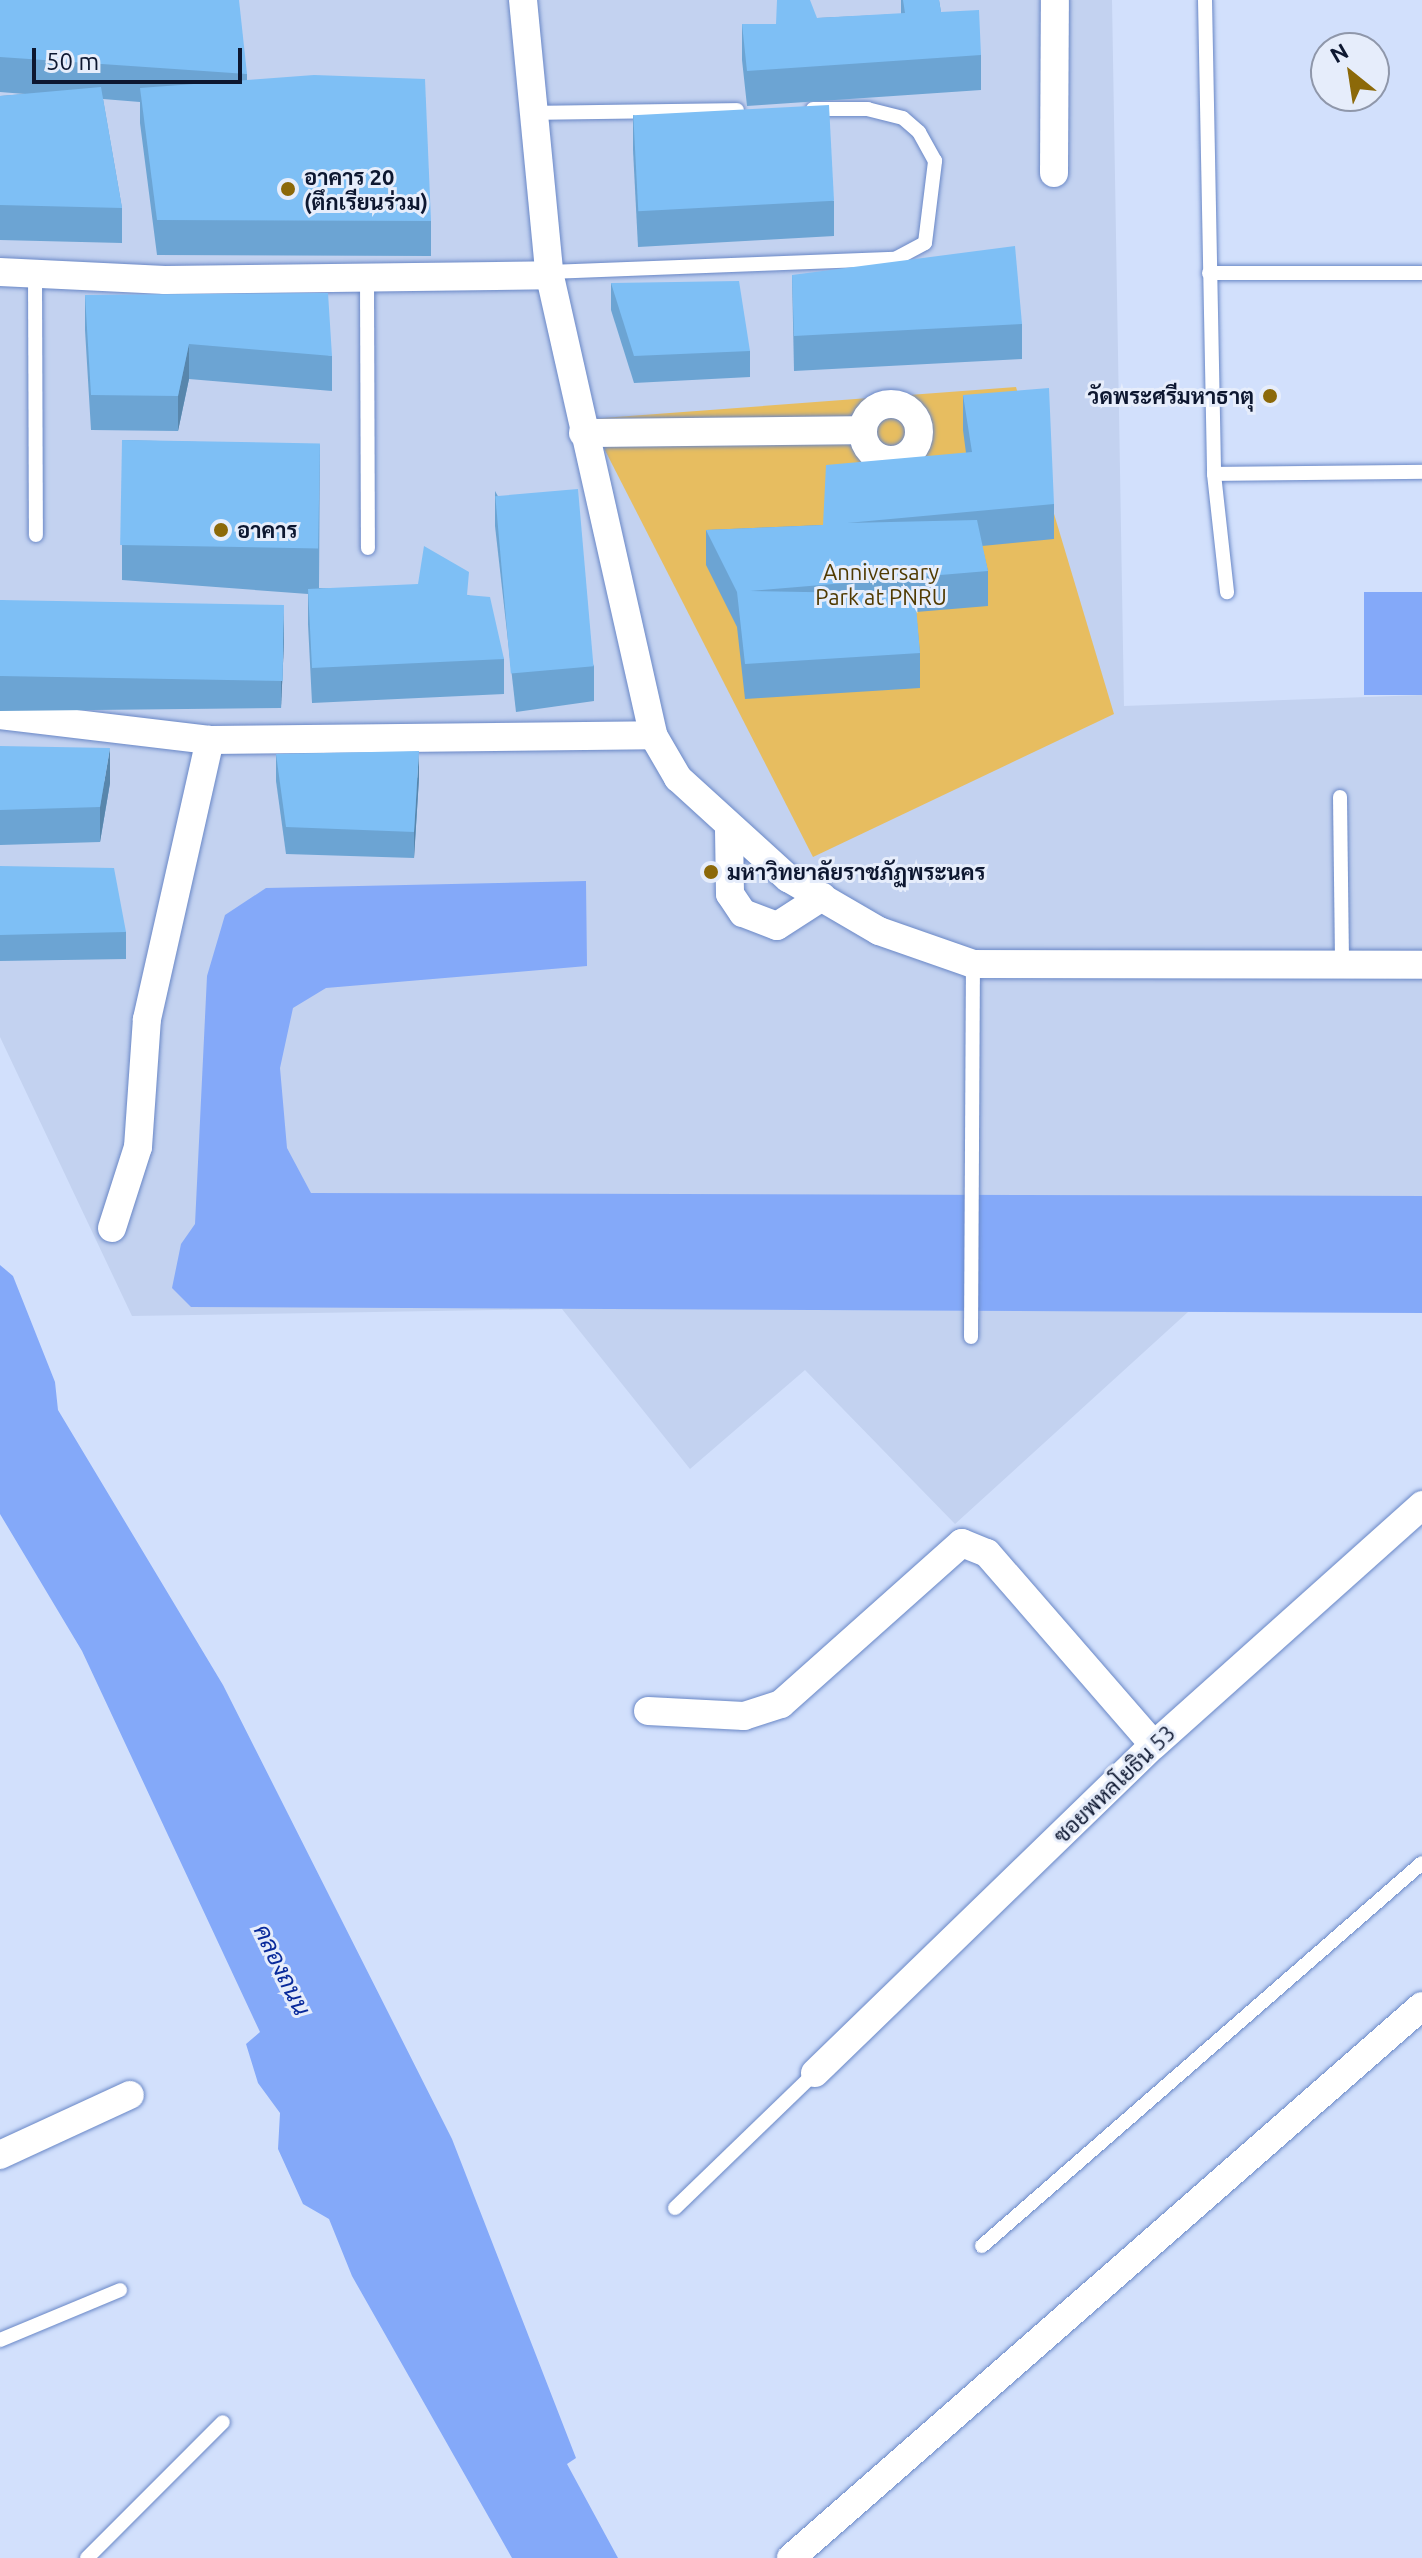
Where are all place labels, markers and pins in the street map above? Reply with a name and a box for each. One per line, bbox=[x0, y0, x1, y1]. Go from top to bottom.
place label: อาคาร 20 (ตึกเรียนร่วม) bbox=[304, 163, 428, 214]
marker: อาคาร 20 (ตึกเรียนร่วม) bbox=[279, 180, 297, 198]
place label: วัดพระศรีมหาธาตุ bbox=[1088, 383, 1254, 409]
marker: วัดพระศรีมหาธาตุ bbox=[1261, 387, 1279, 405]
place label: อาคาร bbox=[237, 517, 297, 543]
marker: อาคาร bbox=[212, 521, 230, 539]
place label: มหาวิทยาลัยราชภัฏพระนคร bbox=[727, 859, 985, 885]
marker: มหาวิทยาลัยราชภัฏพระนคร bbox=[702, 863, 720, 881]

